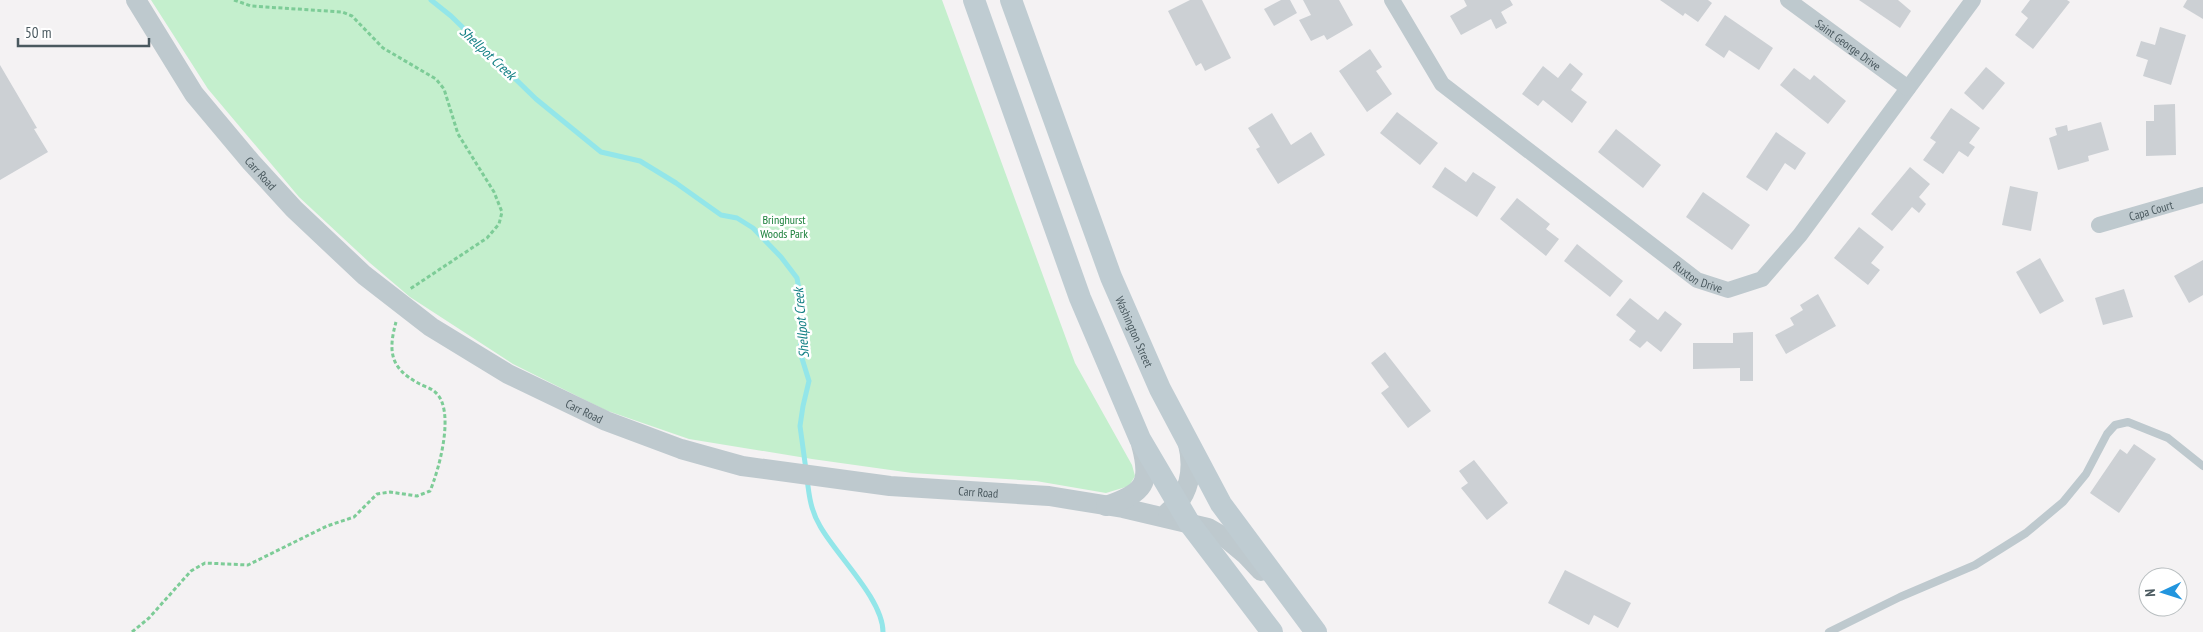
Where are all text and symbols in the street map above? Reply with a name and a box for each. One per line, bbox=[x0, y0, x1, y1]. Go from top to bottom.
scale bar bbox=[18, 15, 149, 47]
street label: Saint George Drive bbox=[1813, 15, 1884, 73]
water label: Shellpot Creek bbox=[456, 22, 521, 85]
text: 50 m bbox=[25, 23, 51, 42]
street label: Carr Road bbox=[242, 153, 280, 193]
street label: Capa Court bbox=[2127, 196, 2175, 224]
park label: Bringhurst Woods Park bbox=[760, 212, 808, 241]
street label: Ruxton Drive bbox=[1671, 257, 1725, 295]
water label: Shellpot Creek bbox=[789, 286, 813, 359]
street label: Washington Street bbox=[1113, 294, 1157, 370]
street label: Carr Road bbox=[563, 395, 606, 426]
street label: Carr Road bbox=[958, 483, 999, 500]
north arrow bbox=[2138, 567, 2188, 617]
text: N bbox=[2141, 589, 2159, 597]

